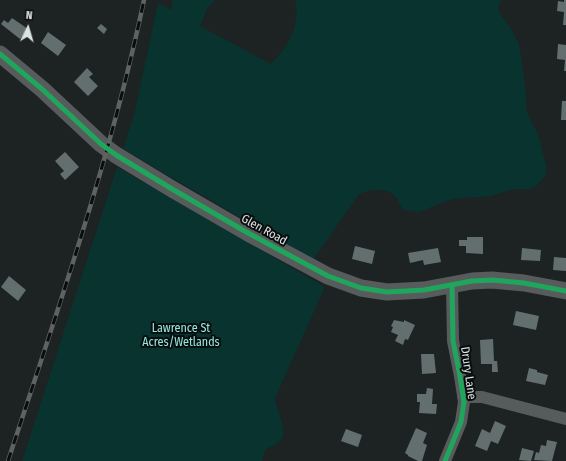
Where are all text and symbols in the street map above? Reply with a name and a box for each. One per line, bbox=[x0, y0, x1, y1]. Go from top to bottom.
north arrow bbox=[8, 8, 48, 48]
text: N bbox=[25, 9, 33, 22]
street label: Glen Road bbox=[239, 212, 289, 248]
park label: Lawrence St Acres/Wetlands bbox=[142, 322, 220, 350]
street label: Drury Lane bbox=[457, 346, 479, 400]

